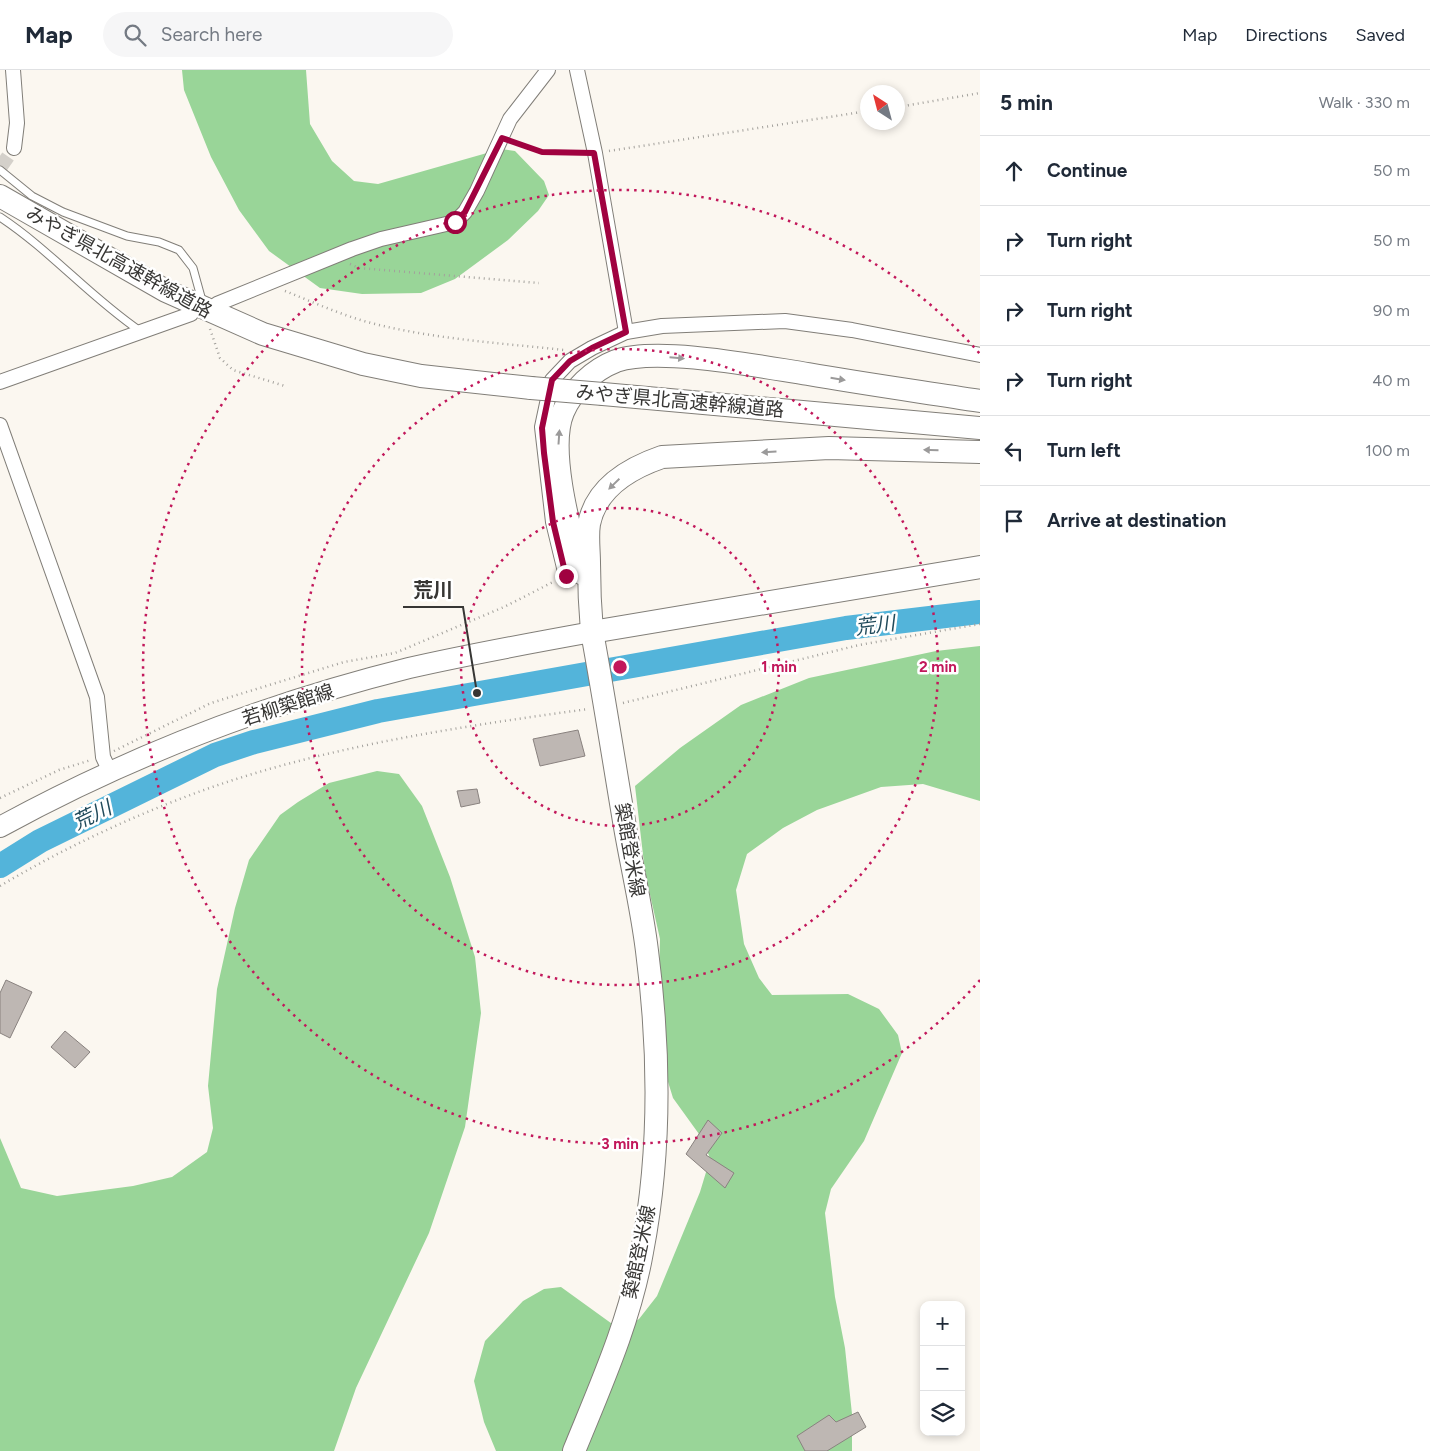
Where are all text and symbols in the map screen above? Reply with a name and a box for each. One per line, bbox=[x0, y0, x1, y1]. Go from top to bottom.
search box bbox=[103, 12, 453, 57]
text: Map bbox=[25, 20, 73, 49]
icon: search bbox=[121, 21, 149, 49]
text: Search here bbox=[161, 23, 262, 46]
text: Map bbox=[1182, 24, 1217, 46]
text: Directions bbox=[1245, 24, 1327, 46]
text: Saved bbox=[1355, 24, 1405, 46]
north arrow bbox=[860, 85, 905, 130]
text: 5 min bbox=[1000, 90, 1053, 115]
text: Walk · 330 m bbox=[1319, 93, 1410, 112]
icon: ahead bbox=[1000, 157, 1028, 185]
text: Continue bbox=[1047, 159, 1127, 182]
text: 50 m bbox=[1373, 161, 1410, 180]
street label: みやぎ県北高速幹線道路 bbox=[22, 201, 216, 323]
route start bbox=[444, 211, 467, 234]
icon: right bbox=[1000, 227, 1028, 255]
text: Turn right bbox=[1047, 229, 1133, 252]
text: 50 m bbox=[1373, 231, 1410, 250]
icon: right bbox=[1000, 297, 1028, 325]
text: Turn right bbox=[1047, 299, 1133, 322]
text: 90 m bbox=[1373, 301, 1410, 320]
one-way arrow bbox=[669, 354, 685, 362]
icon: right bbox=[1000, 367, 1028, 395]
text: Turn right bbox=[1047, 369, 1133, 392]
text: 40 m bbox=[1372, 371, 1410, 390]
one-way arrow bbox=[830, 375, 846, 383]
street label: みやぎ県北高速幹線道路 bbox=[575, 380, 785, 422]
one-way arrow bbox=[556, 429, 564, 445]
icon: left bbox=[1000, 437, 1028, 465]
text: Turn left bbox=[1047, 439, 1121, 462]
text: 100 m bbox=[1365, 441, 1410, 460]
one-way arrow bbox=[923, 446, 939, 454]
one-way arrow bbox=[761, 448, 777, 456]
one-way arrow bbox=[608, 478, 620, 490]
icon: arrive bbox=[1000, 507, 1028, 535]
text: Arrive at destination bbox=[1047, 509, 1226, 532]
route end bbox=[555, 565, 578, 588]
callout: 荒川 bbox=[403, 572, 463, 607]
text: 荒川 bbox=[413, 578, 453, 602]
water label: 荒川 bbox=[854, 610, 898, 639]
centre of rings bbox=[611, 658, 629, 676]
text: 1 min bbox=[761, 658, 797, 676]
text: 2 min bbox=[919, 658, 957, 676]
street label: 若柳築館線 bbox=[239, 679, 337, 731]
water label: 荒川 bbox=[69, 795, 117, 835]
street label: 築館登米線 bbox=[610, 801, 650, 899]
text: 3 min bbox=[601, 1135, 639, 1153]
street label: 築館登米線 bbox=[618, 1203, 660, 1301]
map controls bbox=[920, 1301, 965, 1436]
button: + bbox=[920, 1301, 965, 1346]
button: − bbox=[920, 1346, 965, 1391]
button: layers bbox=[920, 1391, 965, 1436]

